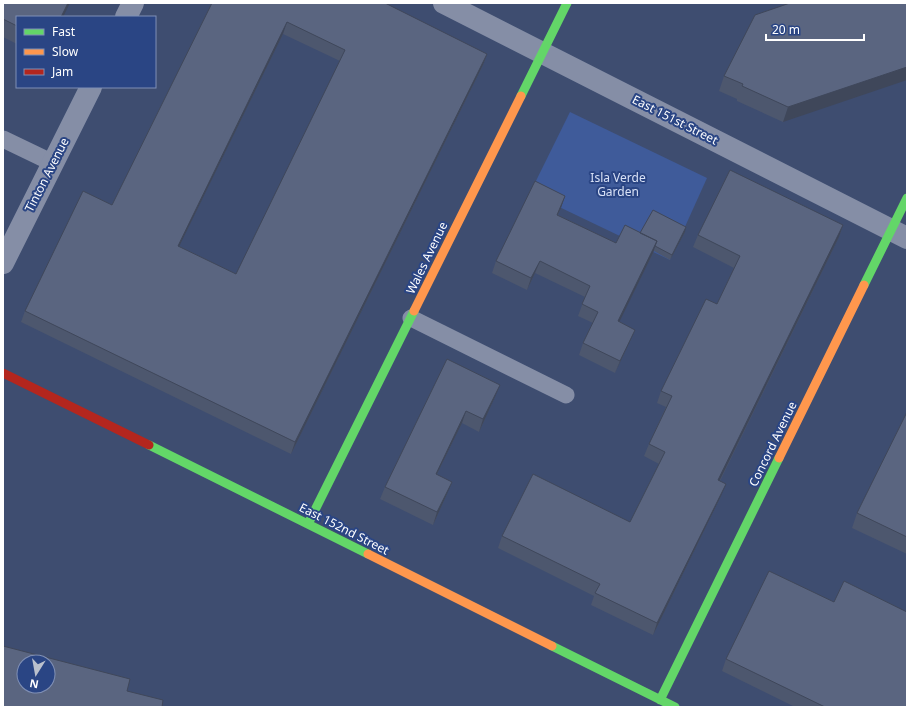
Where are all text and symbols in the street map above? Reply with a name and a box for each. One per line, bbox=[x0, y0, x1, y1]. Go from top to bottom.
legend bbox=[16, 16, 156, 88]
scale bar bbox=[766, 16, 864, 42]
text: 20 m bbox=[772, 21, 800, 38]
text: Fast bbox=[52, 23, 76, 40]
text: Slow bbox=[52, 43, 79, 60]
text: Jam bbox=[51, 63, 73, 80]
street label: East 151st Street bbox=[630, 91, 722, 149]
street label: Tinton Avenue bbox=[20, 134, 73, 215]
park label: Isla Verde Garden bbox=[590, 169, 646, 200]
street label: Wales Avenue bbox=[402, 219, 451, 297]
street label: Concord Avenue bbox=[745, 398, 801, 489]
street label: East 152nd Street bbox=[296, 499, 393, 559]
north arrow bbox=[16, 654, 56, 694]
text: N bbox=[28, 676, 40, 693]

